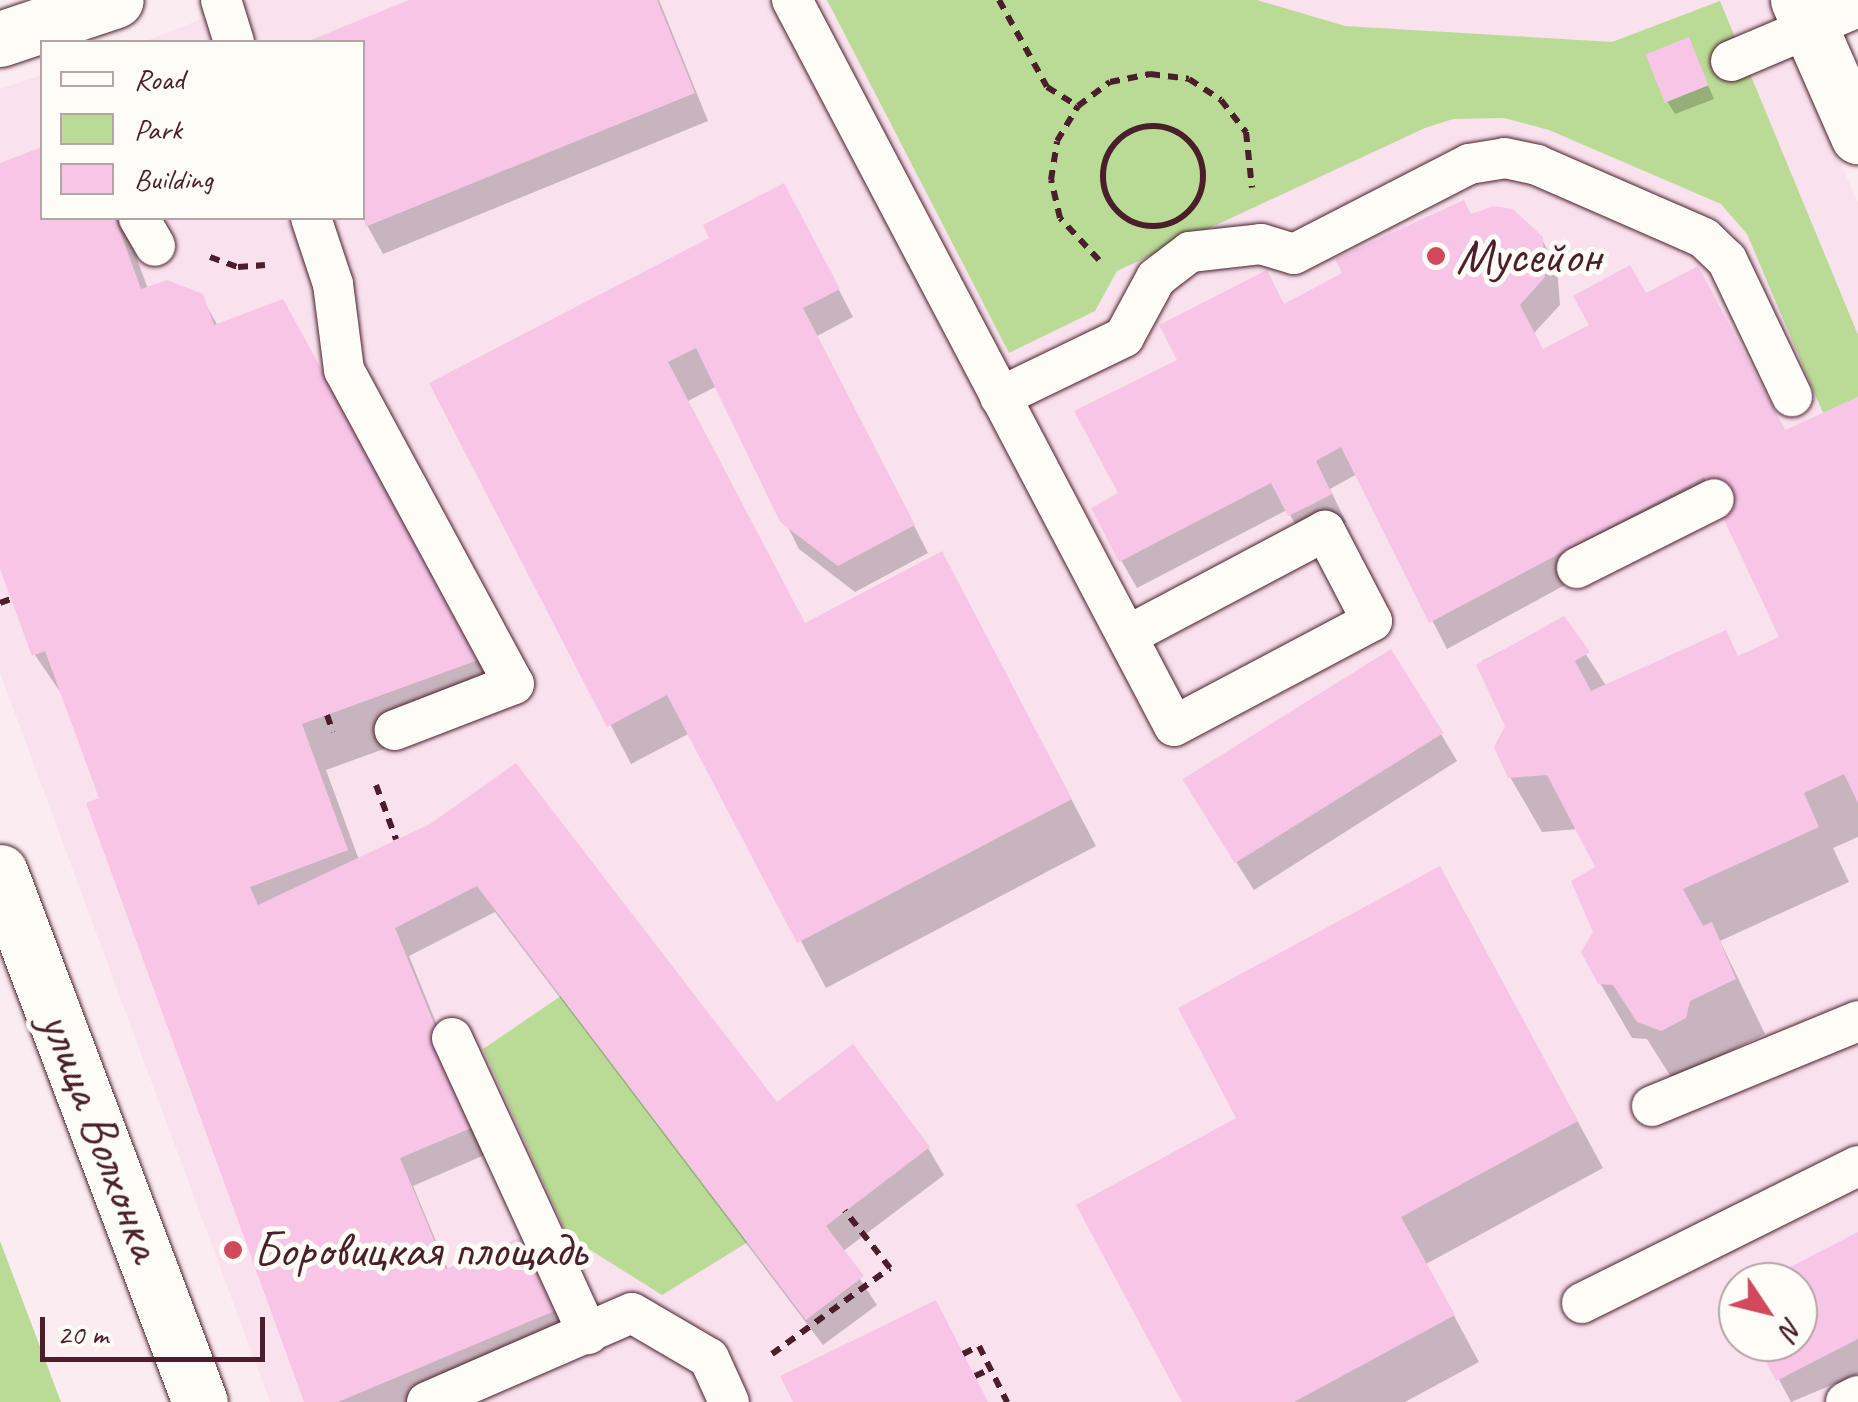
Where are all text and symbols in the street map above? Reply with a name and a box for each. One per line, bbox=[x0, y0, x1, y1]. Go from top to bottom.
legend bbox=[40, 40, 365, 220]
text: Road bbox=[134, 60, 184, 98]
text: Park bbox=[134, 110, 182, 148]
text: Building bbox=[134, 160, 213, 198]
place label: Мусейон bbox=[1456, 226, 1602, 286]
marker: Мусейон bbox=[1425, 245, 1447, 267]
street label: улица Волхонка bbox=[27, 1002, 177, 1270]
place label: Боровицкая площадь bbox=[253, 1220, 584, 1280]
marker: Боровицкая площадь bbox=[222, 1239, 244, 1261]
north arrow bbox=[1718, 1262, 1818, 1362]
scale bar bbox=[45, 1297, 270, 1359]
text: N bbox=[1772, 1311, 1811, 1345]
text: 20 m bbox=[57, 1315, 108, 1353]

